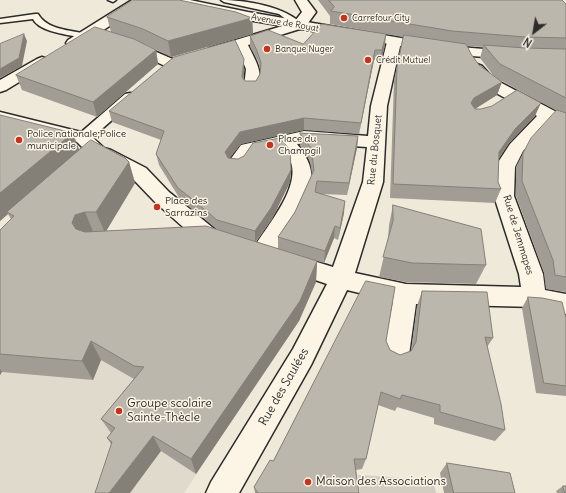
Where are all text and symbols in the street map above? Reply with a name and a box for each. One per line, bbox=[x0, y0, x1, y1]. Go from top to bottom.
street label: Avenue de Royat bbox=[250, 12, 320, 34]
north arrow bbox=[514, 12, 554, 52]
marker: Carrefour City bbox=[339, 13, 349, 23]
place label: Carrefour City bbox=[352, 13, 410, 23]
text: N bbox=[521, 34, 535, 50]
marker: Banque Nuger bbox=[262, 44, 272, 54]
place label: Banque Nuger bbox=[275, 44, 333, 54]
marker: Crédit Mutuel bbox=[363, 55, 373, 65]
place label: Crédit Mutuel bbox=[376, 55, 430, 65]
street label: Rue du Bosquet bbox=[365, 114, 385, 186]
place label: Police nationale;Police municipale bbox=[27, 128, 126, 152]
place label: Place du Champgil bbox=[278, 133, 321, 156]
marker: Police nationale;Police municipale bbox=[14, 135, 24, 145]
marker: Place du Champgil bbox=[265, 140, 275, 150]
street label: Rue de Jemmapes bbox=[500, 194, 536, 276]
place label: Place des Sarrazins bbox=[165, 195, 207, 218]
marker: Place des Sarrazins bbox=[152, 202, 162, 212]
street label: Rue des Saulées bbox=[256, 346, 312, 428]
place label: Groupe scolaire Sainte-Thècle bbox=[127, 397, 212, 425]
marker: Groupe scolaire Sainte-Thècle bbox=[114, 406, 124, 416]
place label: Maison des Associations bbox=[316, 475, 446, 489]
marker: Maison des Associations bbox=[303, 477, 313, 487]

